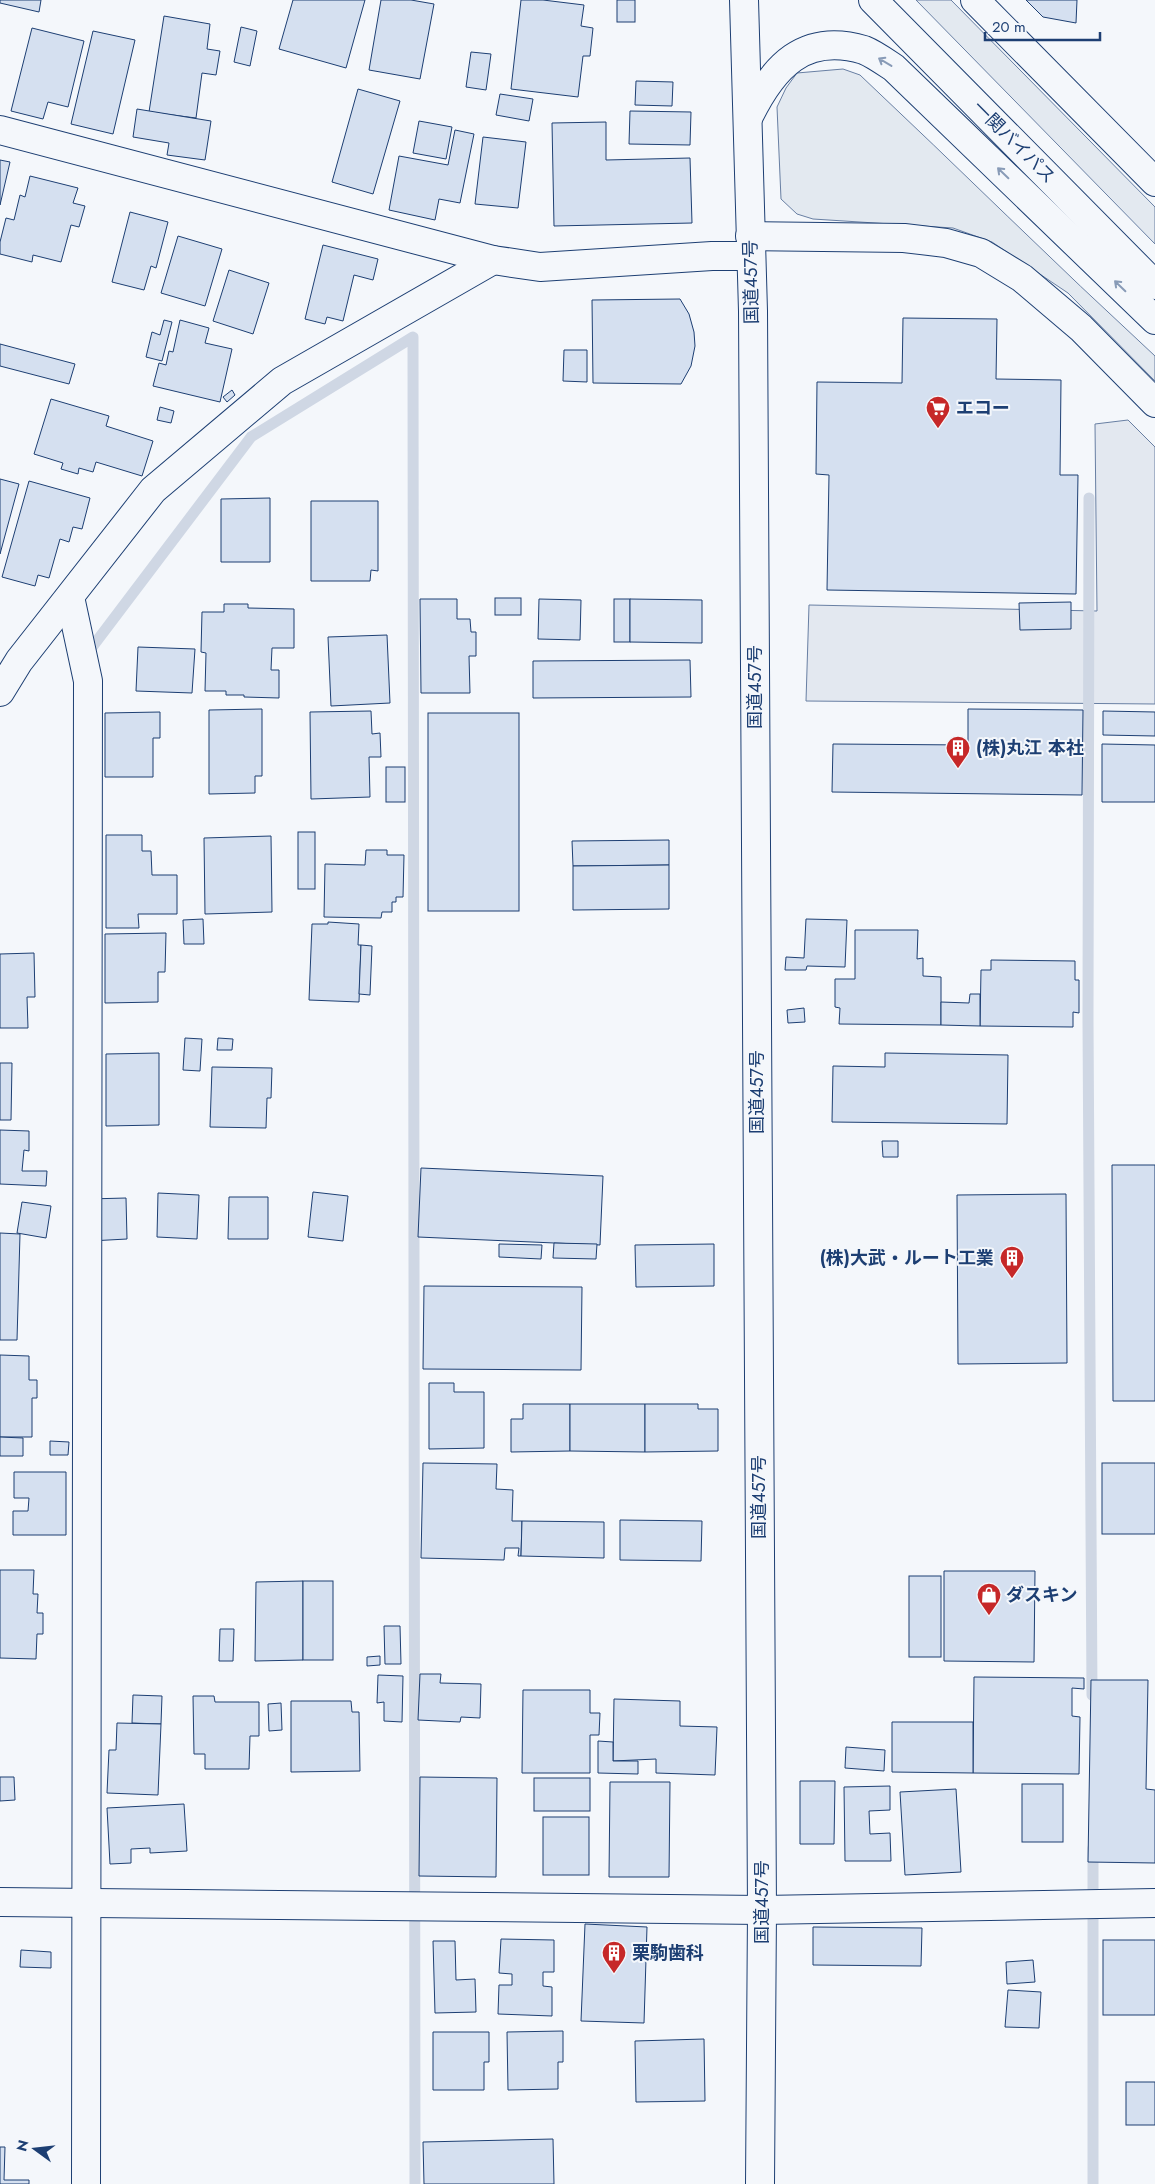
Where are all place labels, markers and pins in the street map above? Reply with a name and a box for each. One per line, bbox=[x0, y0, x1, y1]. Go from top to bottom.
supermarket icon: エコー bbox=[925, 395, 951, 429]
place label: エコー bbox=[956, 395, 1010, 421]
building icon: (株)丸江 本社 bbox=[945, 735, 971, 769]
place label: (株)丸江 本社 bbox=[976, 735, 1084, 761]
place label: (株)大武・ルート工業 bbox=[820, 1245, 994, 1271]
building icon: (株)大武・ルート工業 bbox=[999, 1245, 1025, 1279]
shop icon: ダスキン bbox=[976, 1582, 1002, 1616]
place label: ダスキン bbox=[1006, 1582, 1077, 1608]
building icon: 栗駒歯科 bbox=[601, 1940, 627, 1974]
place label: 栗駒歯科 bbox=[632, 1940, 704, 1966]

